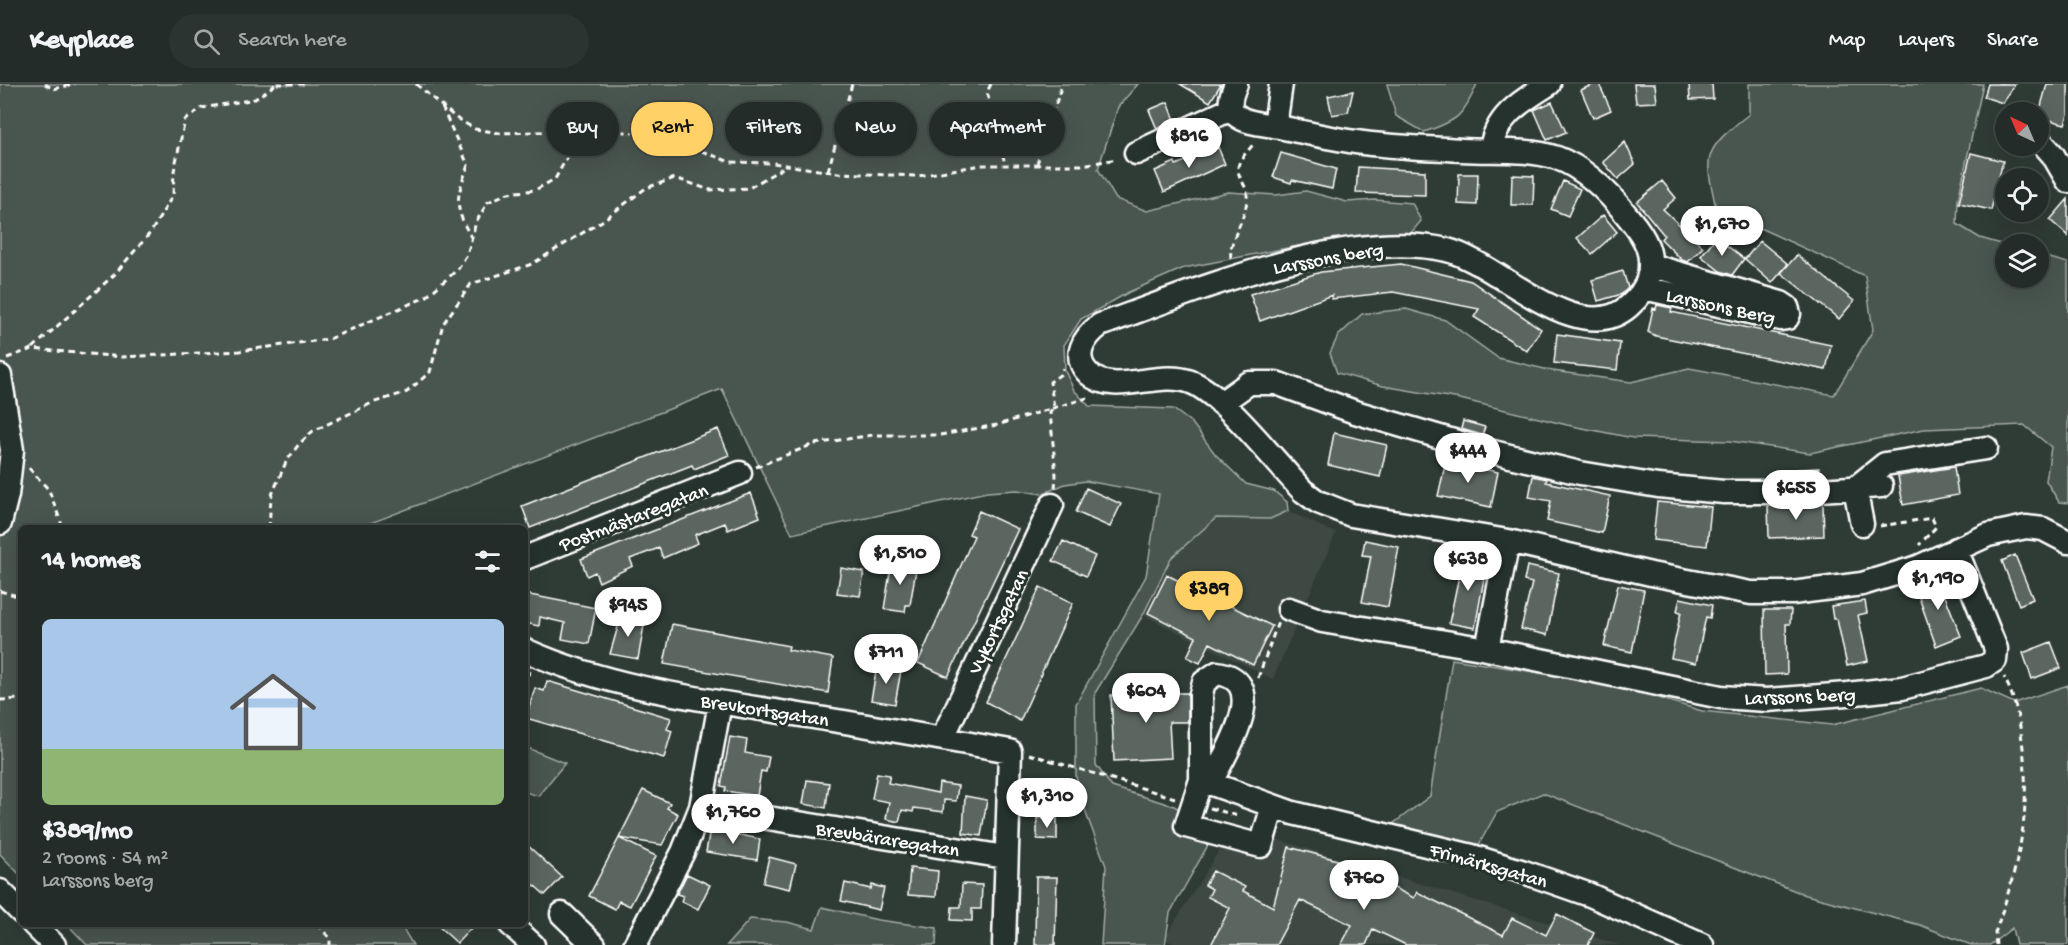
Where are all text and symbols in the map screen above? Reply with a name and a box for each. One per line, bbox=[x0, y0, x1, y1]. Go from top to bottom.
search box bbox=[169, 14, 589, 68]
text: Keyplace bbox=[30, 25, 133, 58]
icon: search bbox=[190, 25, 223, 58]
text: Search here bbox=[238, 28, 347, 54]
text: Map bbox=[1829, 29, 1865, 54]
text: Layers bbox=[1898, 29, 1954, 54]
text: Share bbox=[1987, 29, 2038, 54]
chip: Buy bbox=[546, 102, 619, 156]
chip: Rent bbox=[631, 102, 713, 156]
chip: Filters bbox=[725, 102, 822, 156]
chip: New bbox=[834, 102, 917, 156]
chip: Apartment bbox=[929, 102, 1065, 156]
north arrow bbox=[1995, 102, 2049, 156]
map controls bbox=[1995, 102, 2049, 288]
pin: $816 bbox=[1153, 118, 1225, 169]
text: $816 bbox=[1170, 126, 1208, 149]
button: locate bbox=[1995, 168, 2049, 222]
pin: $1,670 bbox=[1673, 206, 1771, 257]
text: $1,670 bbox=[1694, 214, 1750, 237]
button: layers bbox=[1995, 234, 2049, 288]
street label: Larssons berg bbox=[1272, 239, 1386, 281]
street label: Larssons Berg bbox=[1663, 286, 1777, 331]
pin: $444 bbox=[1432, 433, 1504, 484]
text: $444 bbox=[1449, 441, 1487, 464]
pin: $655 bbox=[1760, 470, 1832, 521]
text: $655 bbox=[1776, 478, 1816, 501]
street label: Postmästaregatan bbox=[556, 480, 712, 559]
pin: $1,510 bbox=[851, 535, 949, 586]
pin: $638 bbox=[1432, 541, 1504, 592]
text: $1,510 bbox=[873, 543, 927, 566]
icon: filters bbox=[471, 545, 504, 578]
text: 14 homes bbox=[42, 546, 140, 577]
text: $638 bbox=[1448, 549, 1488, 572]
pin: $1,190 bbox=[1889, 560, 1987, 611]
street label: Vykortsgatan bbox=[964, 566, 1036, 680]
text: $1,190 bbox=[1912, 568, 1964, 591]
pin: $389 bbox=[1173, 571, 1245, 622]
text: $389 bbox=[1189, 579, 1229, 602]
pin: $945 bbox=[592, 587, 664, 638]
text: $945 bbox=[609, 595, 647, 618]
pin: $711 bbox=[850, 634, 922, 685]
text: $711 bbox=[868, 642, 904, 665]
icon: home bbox=[219, 658, 327, 766]
pin: $604 bbox=[1110, 673, 1182, 724]
text: $604 bbox=[1126, 681, 1166, 704]
street label: Larssons berg bbox=[1744, 685, 1856, 712]
street label: Brevkortsgatan bbox=[698, 691, 831, 734]
pin: $1,310 bbox=[998, 778, 1096, 829]
text: $1,310 bbox=[1020, 786, 1074, 809]
pin: $1,760 bbox=[684, 794, 782, 845]
text: $1,760 bbox=[705, 802, 761, 825]
text: $389/mo bbox=[42, 817, 133, 848]
street label: Brevbäraregatan bbox=[813, 819, 961, 864]
street label: Frimärksgatan bbox=[1425, 839, 1550, 895]
text: 2 rooms · 54 m² bbox=[42, 848, 169, 871]
pin: $760 bbox=[1328, 860, 1400, 911]
text: $760 bbox=[1344, 868, 1384, 891]
text: Larssons berg bbox=[42, 871, 154, 894]

